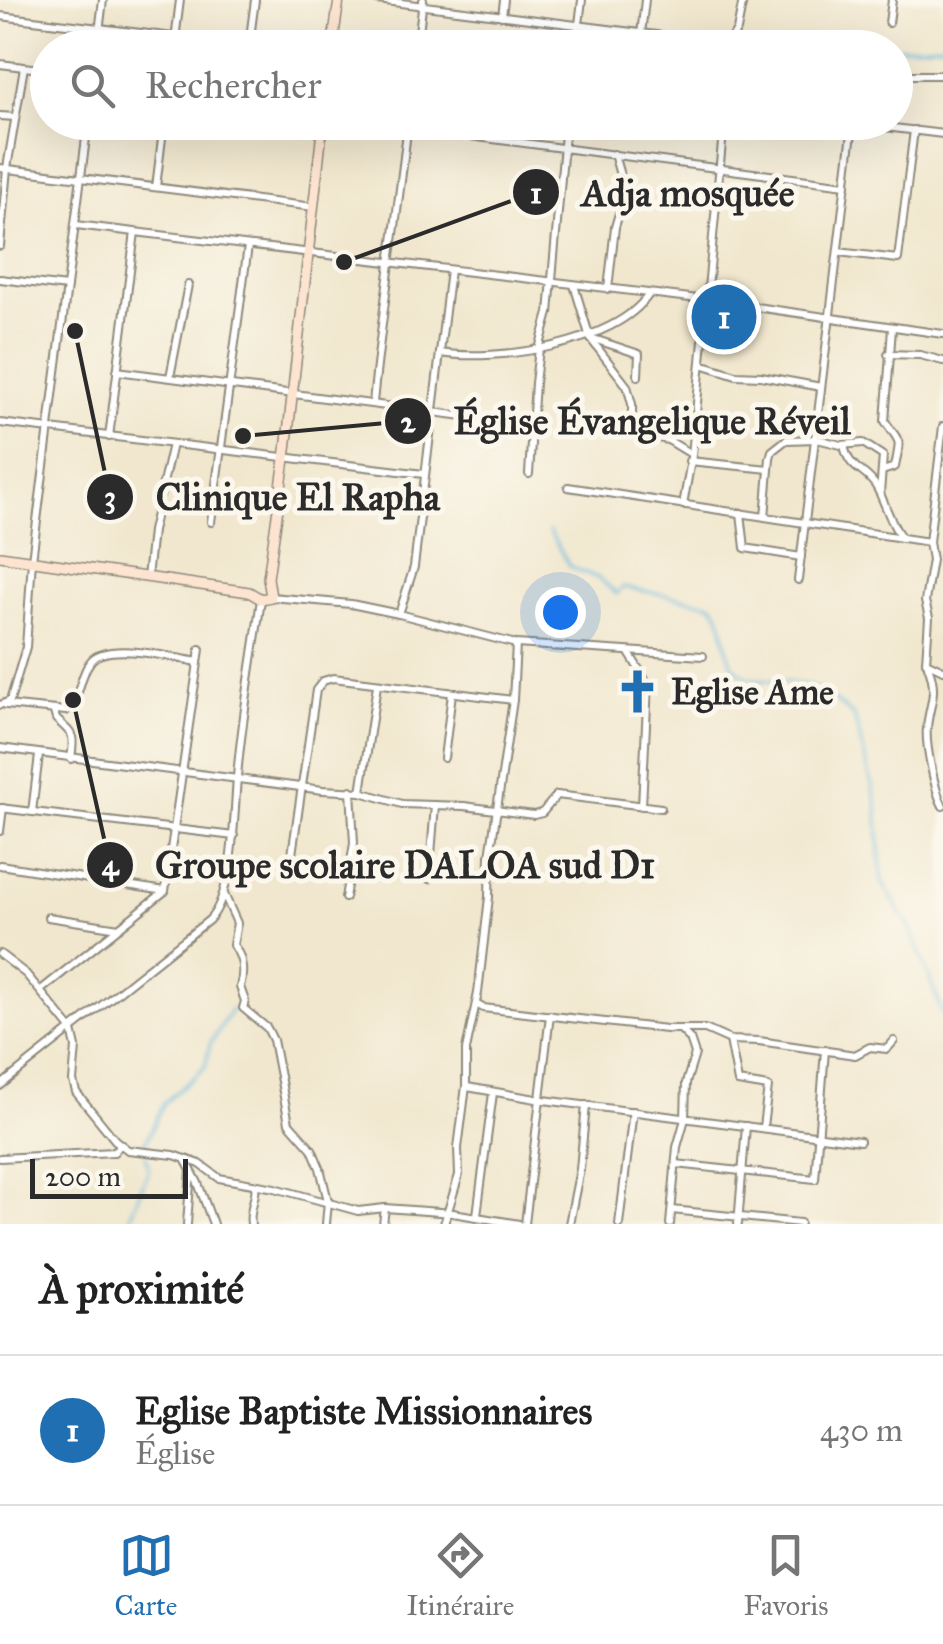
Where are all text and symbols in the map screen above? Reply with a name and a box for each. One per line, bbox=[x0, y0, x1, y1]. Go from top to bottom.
search box bbox=[30, 30, 913, 140]
icon: search bbox=[65, 58, 120, 113]
text: Rechercher bbox=[145, 62, 321, 108]
callout: Adja mosquée bbox=[511, 158, 814, 226]
text: Adja mosquée bbox=[579, 170, 795, 216]
text: 1 bbox=[530, 175, 542, 211]
pin: 1 bbox=[692, 280, 756, 354]
callout: Église Évangelique Réveil bbox=[383, 387, 870, 455]
text: Église Évangelique Réveil bbox=[453, 397, 852, 444]
text: 2 bbox=[401, 404, 417, 440]
callout: Clinique El Rapha bbox=[85, 463, 460, 531]
text: Clinique El Rapha bbox=[156, 474, 441, 520]
text: 3 bbox=[104, 479, 116, 515]
your location bbox=[535, 587, 586, 638]
church icon: Eglise Ame bbox=[614, 668, 662, 716]
place label: Eglise Ame bbox=[671, 671, 834, 714]
callout: Groupe scolaire DALOA sud D1 bbox=[85, 831, 675, 899]
text: Groupe scolaire DALOA sud D1 bbox=[155, 842, 655, 888]
text: 4 bbox=[102, 847, 120, 883]
scale bar bbox=[30, 1154, 188, 1198]
text: 200 m bbox=[45, 1159, 121, 1194]
text: À proximité bbox=[40, 1263, 244, 1315]
text: Eglise Baptiste Missionnaires bbox=[135, 1388, 592, 1434]
text: 1 bbox=[66, 1411, 79, 1450]
text: 430 m bbox=[820, 1411, 903, 1450]
text: Église bbox=[135, 1434, 215, 1473]
tab: Carte bbox=[115, 1528, 178, 1623]
tab: Itinéraire bbox=[407, 1528, 514, 1623]
tab: Favoris bbox=[743, 1528, 828, 1623]

